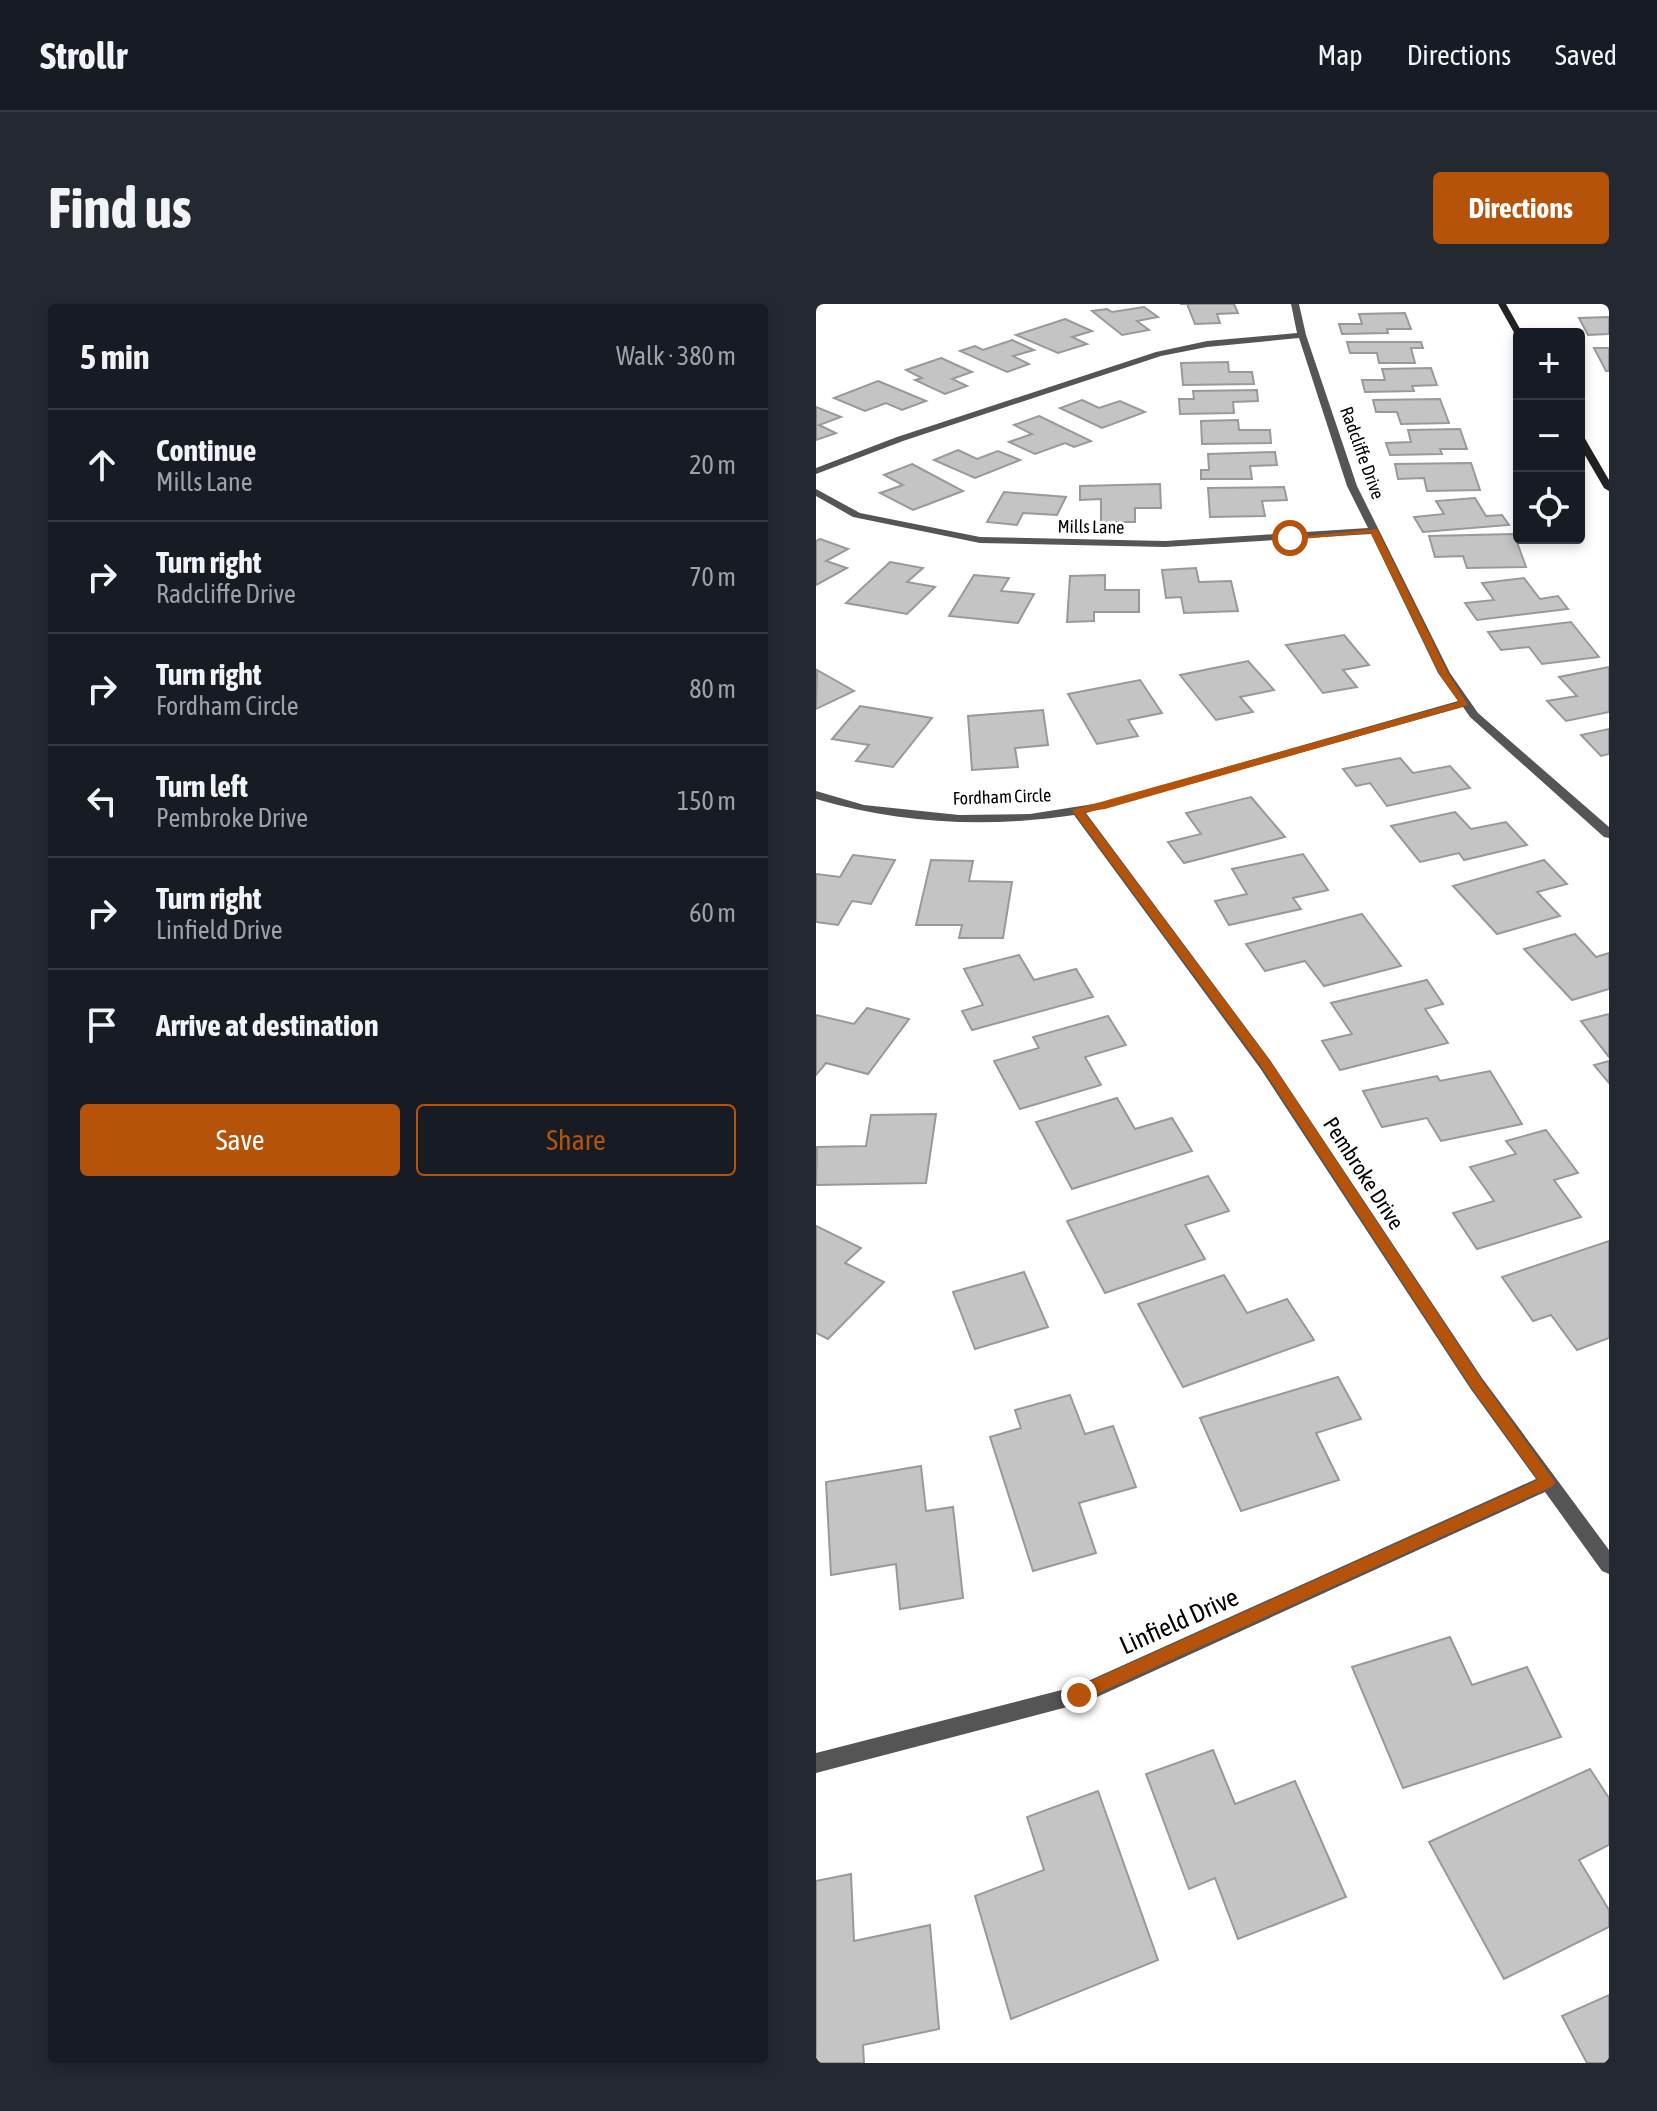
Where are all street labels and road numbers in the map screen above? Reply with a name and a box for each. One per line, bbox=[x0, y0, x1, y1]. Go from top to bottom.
street label: Radcliffe Drive bbox=[1336, 404, 1389, 502]
street label: Mills Lane bbox=[1057, 515, 1125, 538]
street label: Fordham Circle bbox=[952, 784, 1052, 809]
street label: Pembroke Drive bbox=[1318, 1112, 1410, 1234]
street label: Linfield Drive bbox=[1115, 1582, 1243, 1660]

